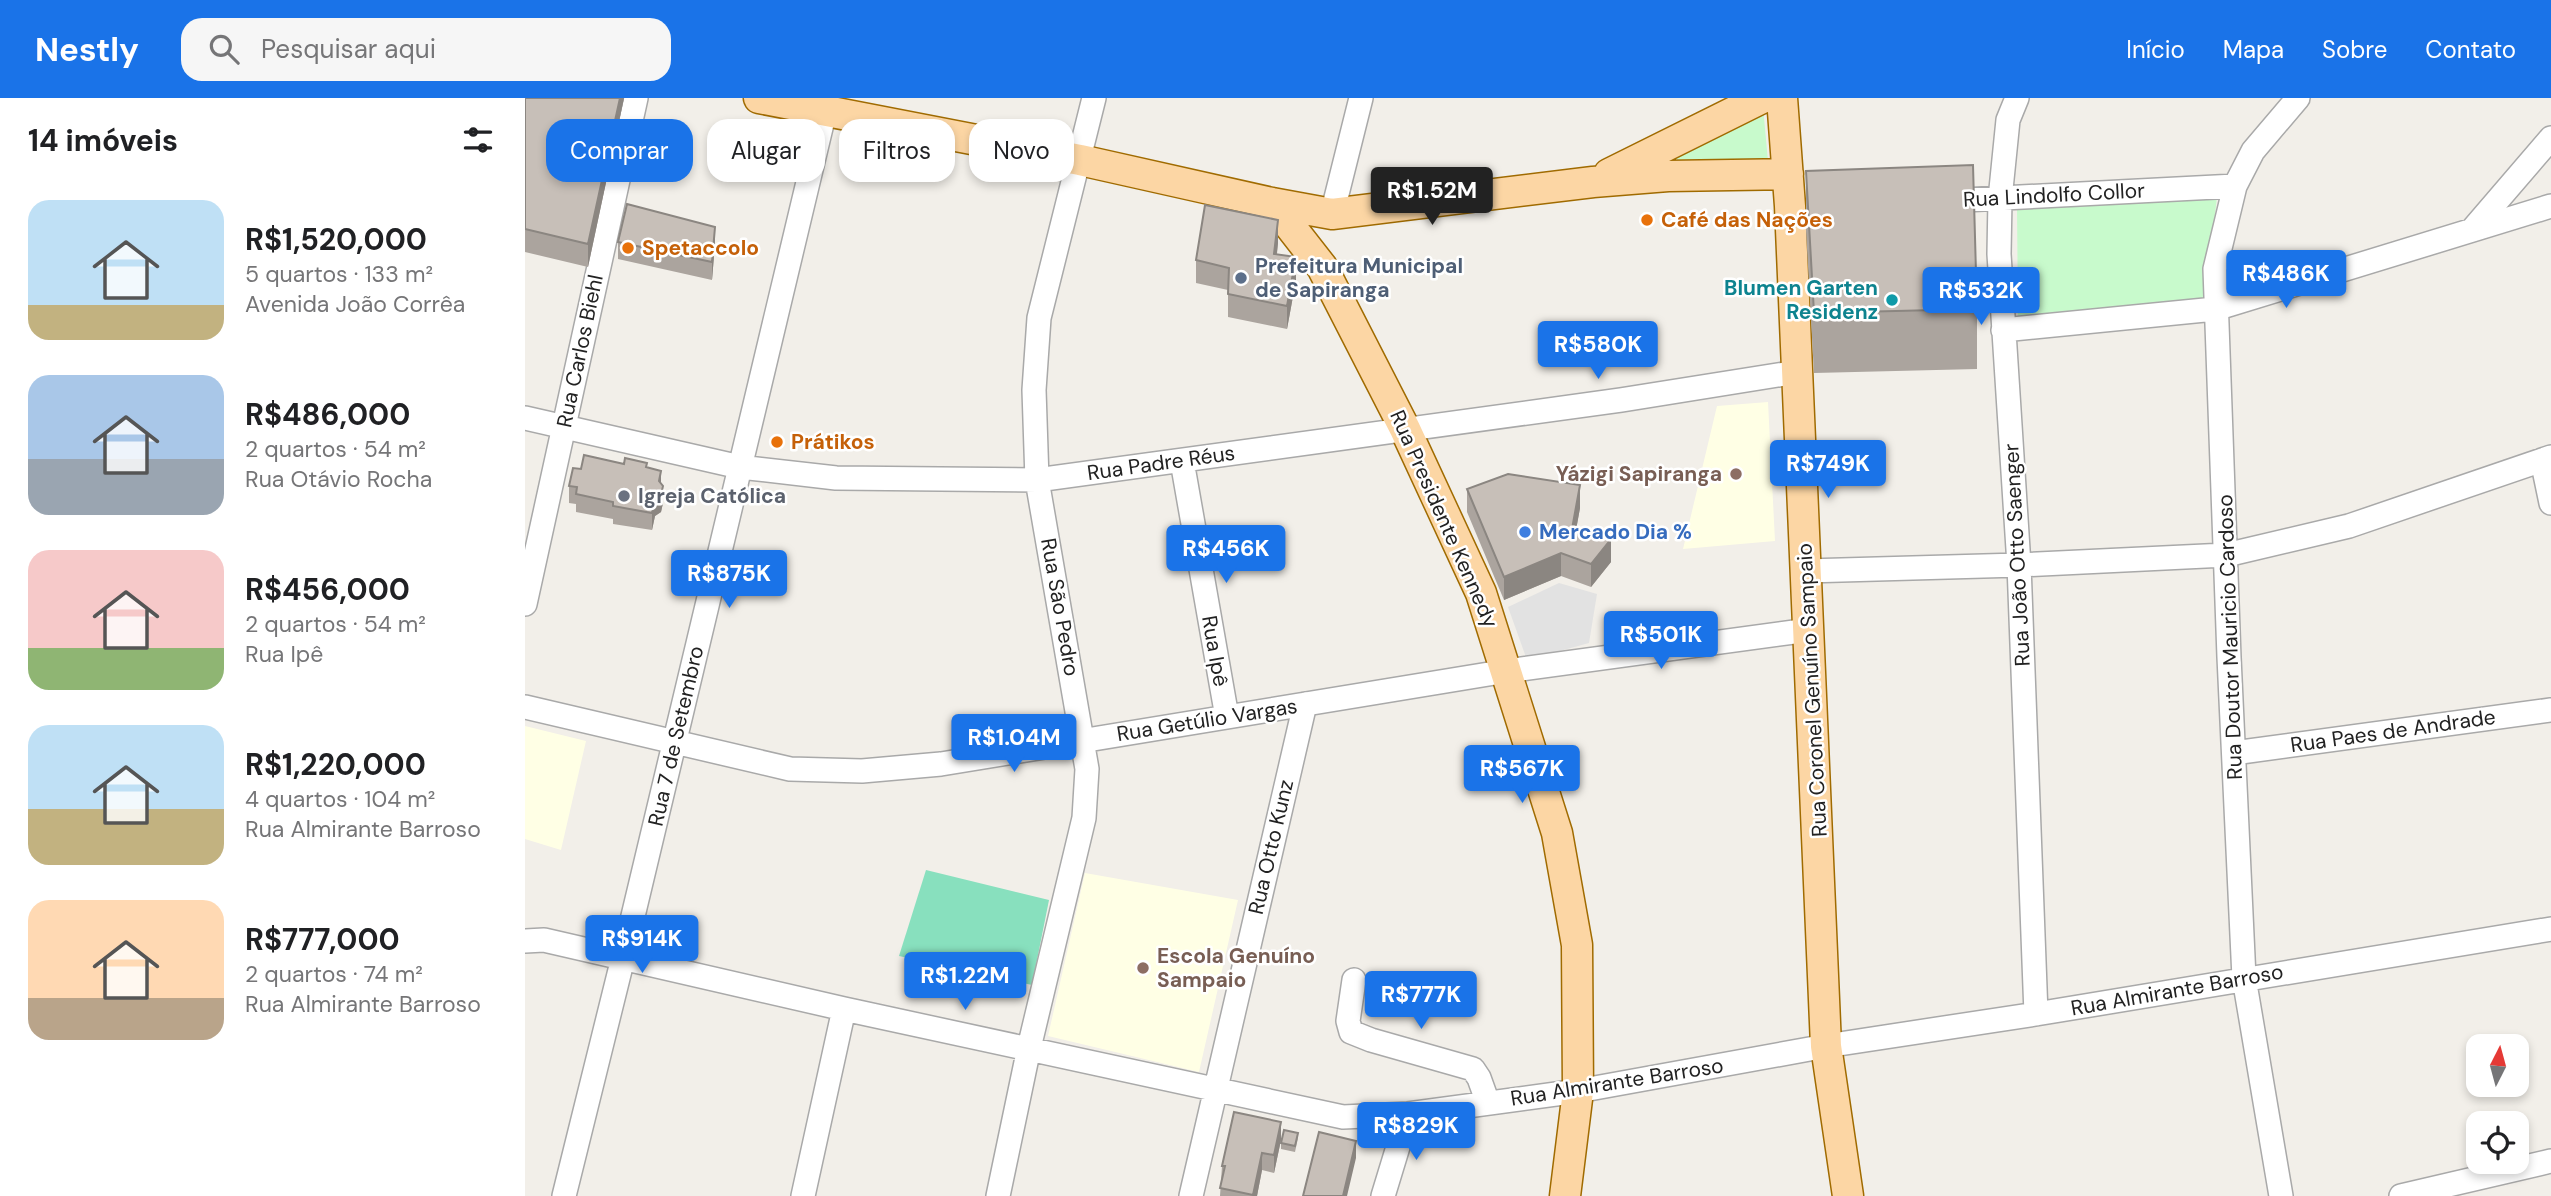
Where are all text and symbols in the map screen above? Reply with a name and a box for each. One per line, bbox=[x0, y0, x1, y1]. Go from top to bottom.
search box bbox=[181, 18, 671, 81]
text: Nestly bbox=[35, 28, 139, 71]
icon: search bbox=[205, 30, 243, 68]
text: Pesquisar aqui bbox=[261, 32, 436, 66]
text: Início bbox=[2126, 34, 2185, 65]
text: Mapa bbox=[2223, 34, 2284, 65]
text: Sobre bbox=[2322, 34, 2387, 65]
text: Contato bbox=[2425, 34, 2516, 65]
chip: Comprar bbox=[546, 119, 693, 182]
chip: Alugar bbox=[707, 119, 825, 182]
chip: Filtros bbox=[839, 119, 955, 182]
chip: Novo bbox=[969, 119, 1074, 182]
text: 14 imóveis bbox=[28, 121, 178, 160]
icon: filters bbox=[459, 121, 497, 159]
pin: R$1.52M bbox=[1367, 167, 1497, 227]
text: R$1.52M bbox=[1387, 175, 1477, 205]
street label: Rua Lindolfo Collor bbox=[1962, 176, 2146, 214]
place label: Café das Nações bbox=[1661, 206, 1833, 234]
marker: Café das Nações bbox=[1639, 212, 1655, 228]
text: R$1,520,000 bbox=[245, 220, 427, 259]
icon: home bbox=[84, 228, 168, 312]
place label: Spetaccolo bbox=[642, 234, 759, 262]
marker: Spetaccolo bbox=[620, 240, 636, 256]
pin: R$486K bbox=[2229, 250, 2343, 310]
place label: Prefeitura Municipal de Sapiranga bbox=[1255, 252, 1463, 304]
text: R$486K bbox=[2242, 258, 2330, 288]
text: 5 quartos · 133 m² bbox=[245, 259, 433, 289]
pin: R$532K bbox=[1924, 268, 2038, 327]
marker: Prefeitura Municipal de Sapiranga bbox=[1233, 270, 1249, 286]
street label: Rua Carlos Biehl bbox=[550, 272, 610, 430]
place label: Blumen Garten Residenz bbox=[1724, 274, 1878, 326]
text: R$532K bbox=[1939, 275, 2023, 305]
text: Avenida João Corrêa bbox=[245, 289, 465, 319]
marker: Blumen Garten Residenz bbox=[1884, 292, 1900, 308]
pin: R$580K bbox=[1541, 322, 1655, 381]
text: R$580K bbox=[1554, 329, 1642, 359]
text: R$486,000 bbox=[245, 395, 410, 434]
icon: home bbox=[84, 403, 168, 487]
street label: Rua Presidente Kennedy bbox=[1383, 406, 1505, 633]
place label: Prátikos bbox=[791, 428, 875, 456]
text: 2 quartos · 54 m² bbox=[245, 434, 426, 464]
marker: Prátikos bbox=[769, 434, 785, 450]
street label: Rua Padre Réus bbox=[1085, 439, 1237, 487]
pin: R$749K bbox=[1771, 440, 1885, 500]
street label: Rua João Otto Saenger bbox=[1997, 443, 2037, 667]
text: R$749K bbox=[1786, 448, 1870, 478]
place label: Yázigi Sapiranga bbox=[1556, 460, 1722, 488]
text: Rua Otávio Rocha bbox=[245, 464, 432, 494]
marker: Yázigi Sapiranga bbox=[1728, 466, 1744, 482]
place label: Igreja Católica bbox=[638, 482, 786, 510]
marker: Igreja Católica bbox=[616, 488, 632, 504]
street label: Rua Doutor Mauricio Cardoso bbox=[2211, 494, 2249, 780]
place label: Mercado Dia % bbox=[1539, 518, 1692, 546]
marker: Mercado Dia % bbox=[1517, 524, 1533, 540]
pin: R$456K bbox=[1169, 526, 1283, 585]
text: R$456K bbox=[1182, 533, 1270, 563]
street label: Rua São Pedro bbox=[1034, 536, 1086, 678]
street label: Rua Coronel Genuíno Sampaio bbox=[1790, 542, 1834, 838]
pin: R$875K bbox=[672, 550, 786, 610]
text: R$875K bbox=[687, 558, 771, 588]
text: R$456,000 bbox=[245, 570, 410, 609]
icon: home bbox=[84, 578, 168, 662]
text: 2 quartos · 54 m² bbox=[245, 609, 426, 639]
pin: R$501K bbox=[1604, 612, 1718, 671]
street label: Rua Ipê bbox=[1195, 613, 1235, 689]
text: R$501K bbox=[1620, 619, 1702, 649]
text: Rua Ipê bbox=[245, 639, 323, 669]
street label: Rua 7 de Setembro bbox=[642, 643, 710, 829]
street label: Rua Getúlio Vargas bbox=[1115, 692, 1299, 748]
street label: Rua Paes de Andrade bbox=[2289, 703, 2497, 759]
pin: R$1.04M bbox=[949, 714, 1079, 774]
text: R$1.04M bbox=[967, 722, 1061, 752]
text: R$1,220,000 bbox=[245, 745, 426, 784]
pin: R$567K bbox=[1465, 746, 1579, 805]
icon: home bbox=[84, 753, 168, 837]
text: R$567K bbox=[1480, 753, 1564, 783]
street label: Rua Otto Kunz bbox=[1242, 777, 1300, 917]
text: 4 quartos · 104 m² bbox=[245, 784, 435, 814]
text: Rua Almirante Barroso bbox=[245, 814, 481, 844]
pin: R$914K bbox=[585, 916, 699, 975]
text: R$777,000 bbox=[245, 920, 400, 959]
text: R$914K bbox=[601, 923, 683, 953]
icon: home bbox=[84, 928, 168, 1012]
place label: Escola Genuíno Sampaio bbox=[1157, 942, 1315, 994]
pin: R$1.22M bbox=[900, 953, 1030, 1012]
street label: Rua Almirante Barroso bbox=[2069, 958, 2285, 1022]
text: 2 quartos · 74 m² bbox=[245, 959, 423, 989]
text: R$1.22M bbox=[920, 960, 1010, 990]
marker: Escola Genuíno Sampaio bbox=[1135, 960, 1151, 976]
pin: R$777K bbox=[1364, 972, 1478, 1031]
text: R$777K bbox=[1381, 979, 1461, 1009]
text: Rua Almirante Barroso bbox=[245, 989, 481, 1019]
north arrow bbox=[2466, 1034, 2529, 1097]
map controls bbox=[2466, 1034, 2529, 1174]
street label: Rua Almirante Barroso bbox=[1508, 1051, 1726, 1113]
pin: R$829K bbox=[1359, 1102, 1473, 1162]
text: R$829K bbox=[1373, 1110, 1459, 1140]
button: locate bbox=[2466, 1111, 2529, 1174]

